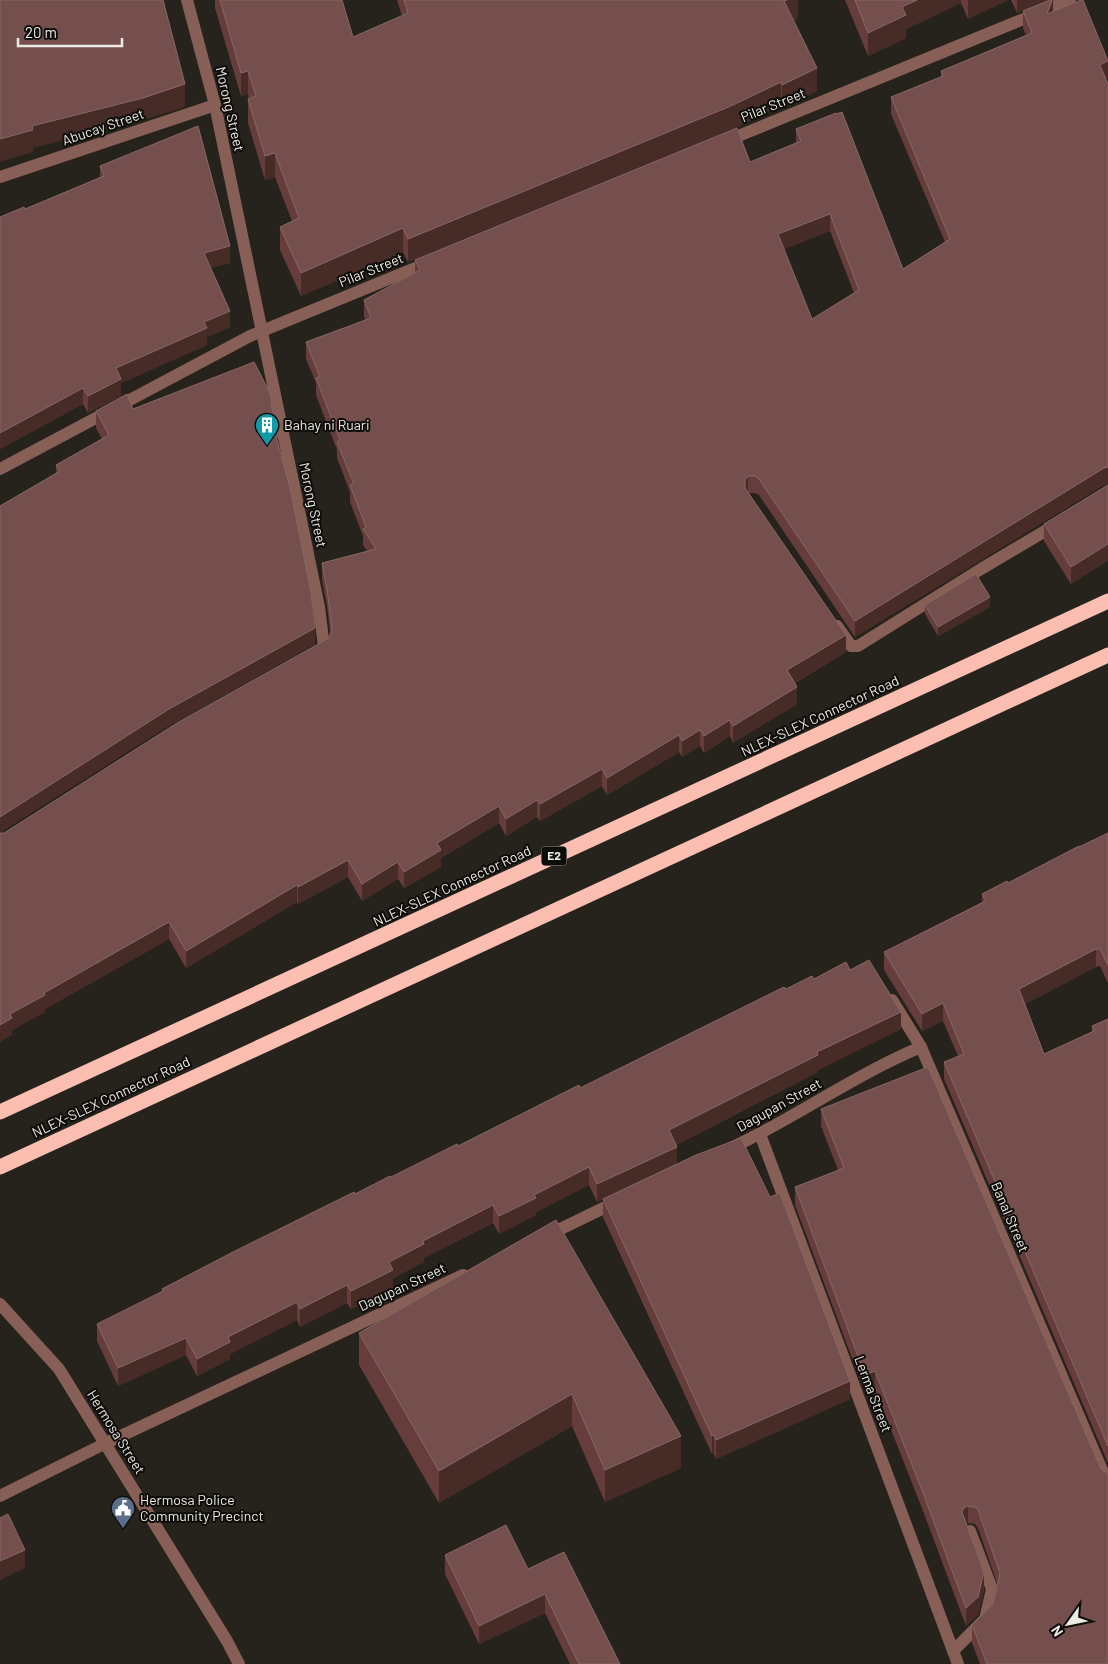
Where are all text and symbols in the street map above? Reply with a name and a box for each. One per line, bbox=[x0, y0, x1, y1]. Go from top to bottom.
scale bar bbox=[18, 15, 121, 47]
text: 20 m bbox=[25, 23, 57, 41]
street label: Morong Street bbox=[212, 65, 248, 153]
street label: Pilar Street bbox=[738, 84, 808, 125]
street label: Abucay Street bbox=[60, 105, 146, 148]
street label: Pilar Street bbox=[336, 249, 406, 290]
building icon: Bahay ni Ruari bbox=[254, 412, 280, 446]
place label: Bahay ni Ruari bbox=[284, 416, 370, 433]
street label: Morong Street bbox=[296, 461, 331, 549]
street label: NLEX-SLEX Connector Road bbox=[738, 671, 901, 760]
street label: NLEX-SLEX Connector Road bbox=[370, 841, 533, 930]
road number: E2 bbox=[542, 846, 566, 866]
street label: NLEX-SLEX Connector Road bbox=[29, 1052, 192, 1141]
street label: Dagupan Street bbox=[733, 1074, 824, 1135]
street label: Banal Street bbox=[988, 1179, 1033, 1255]
street label: Dagupan Street bbox=[356, 1259, 448, 1314]
street label: Lerma Street bbox=[851, 1353, 896, 1434]
street label: Hermosa Street bbox=[84, 1387, 149, 1477]
place label: Hermosa Police Community Precinct bbox=[140, 1491, 264, 1524]
public building icon: Hermosa Police Community Precinct bbox=[110, 1495, 136, 1529]
north arrow bbox=[1043, 1599, 1093, 1649]
text: N bbox=[1047, 1623, 1066, 1640]

